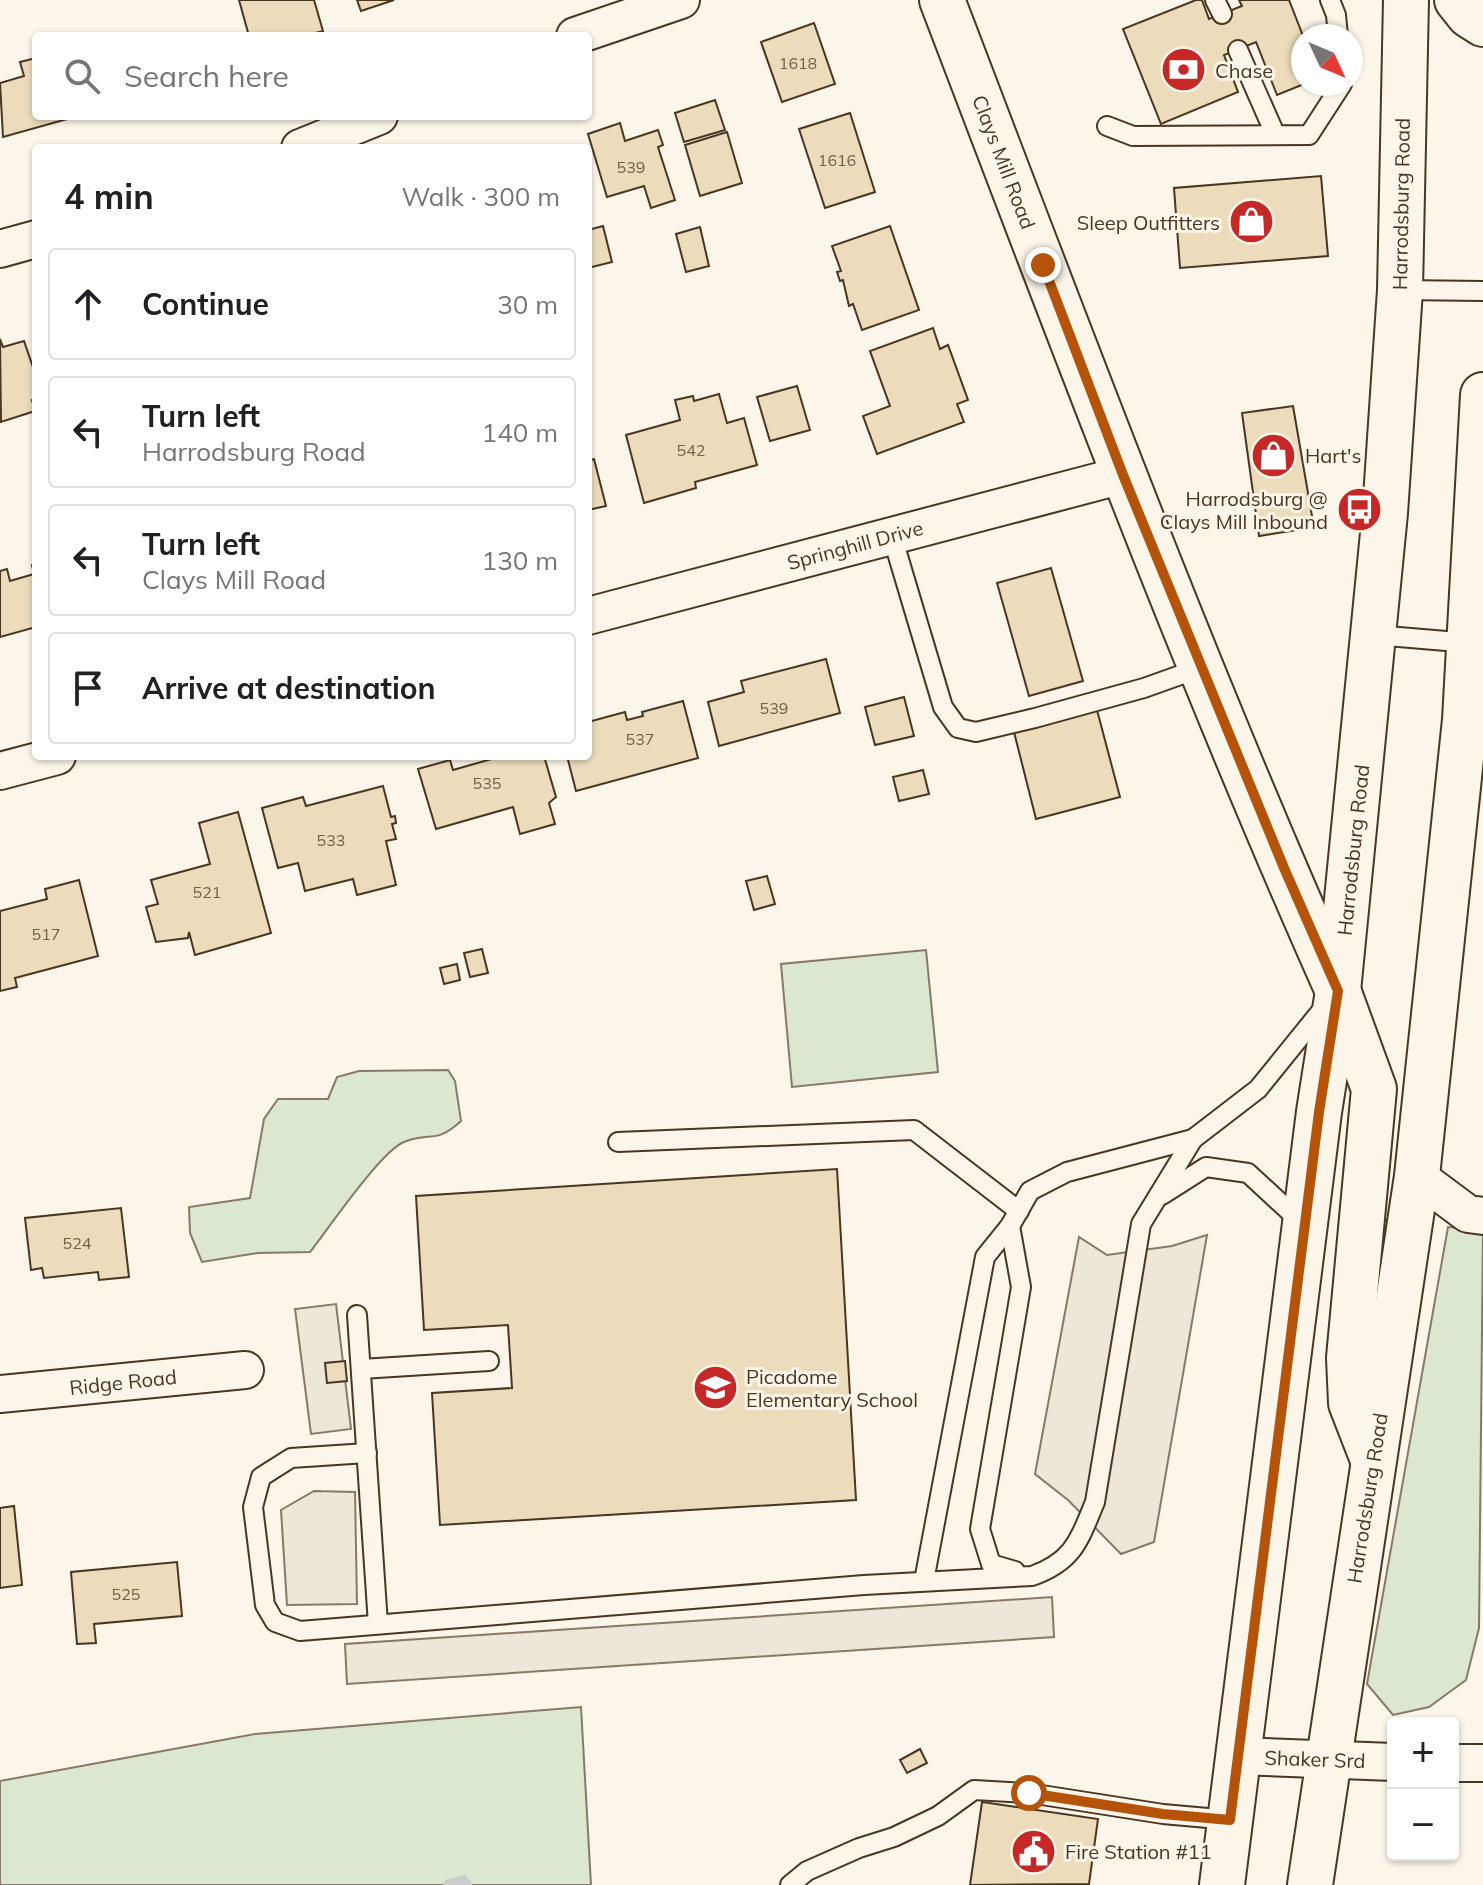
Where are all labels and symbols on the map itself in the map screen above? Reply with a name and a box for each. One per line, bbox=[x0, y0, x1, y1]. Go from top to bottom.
north arrow bbox=[1291, 24, 1363, 96]
bank icon: Chase bbox=[1160, 46, 1208, 94]
house number: 1618 bbox=[779, 53, 817, 73]
place label: Chase bbox=[1215, 58, 1273, 83]
street label: Clays Mill Road bbox=[967, 91, 1041, 233]
street label: Harrodsburg Road bbox=[1387, 118, 1415, 290]
house number: 1616 bbox=[818, 150, 856, 170]
house number: 539 bbox=[617, 157, 645, 177]
shop icon: Sleep Outfitters bbox=[1227, 198, 1275, 246]
place label: Sleep Outfitters bbox=[1077, 210, 1220, 235]
route end bbox=[1025, 247, 1061, 283]
shop icon: Hart's bbox=[1250, 431, 1298, 479]
house number: 542 bbox=[677, 440, 705, 460]
place label: Hart's bbox=[1305, 443, 1361, 468]
bus stop icon: Harrodsburg @ Clays Mill Inbound bbox=[1335, 485, 1383, 533]
place label: Harrodsburg @ Clays Mill Inbound bbox=[1160, 486, 1328, 534]
street label: Springhill Drive bbox=[784, 515, 926, 575]
house number: 539 bbox=[760, 698, 788, 718]
house number: 537 bbox=[626, 729, 654, 749]
street label: Harrodsburg Road bbox=[1332, 763, 1374, 937]
house number: 535 bbox=[473, 773, 501, 793]
house number: 533 bbox=[317, 830, 345, 850]
house number: 521 bbox=[193, 882, 221, 902]
house number: 517 bbox=[32, 924, 60, 944]
house number: 524 bbox=[63, 1233, 92, 1253]
school or university icon: Picadome Elementary School bbox=[691, 1363, 739, 1411]
street label: Ridge Road bbox=[68, 1364, 178, 1400]
place label: Picadome Elementary School bbox=[746, 1364, 918, 1412]
street label: Harrodsburg Road bbox=[1341, 1411, 1393, 1585]
house number: 525 bbox=[112, 1584, 140, 1604]
street label: Shaker Srd bbox=[1264, 1745, 1366, 1773]
route start bbox=[1011, 1775, 1047, 1811]
public building icon: Fire Station #11 bbox=[1010, 1827, 1058, 1875]
place label: Fire Station #11 bbox=[1065, 1839, 1212, 1864]

